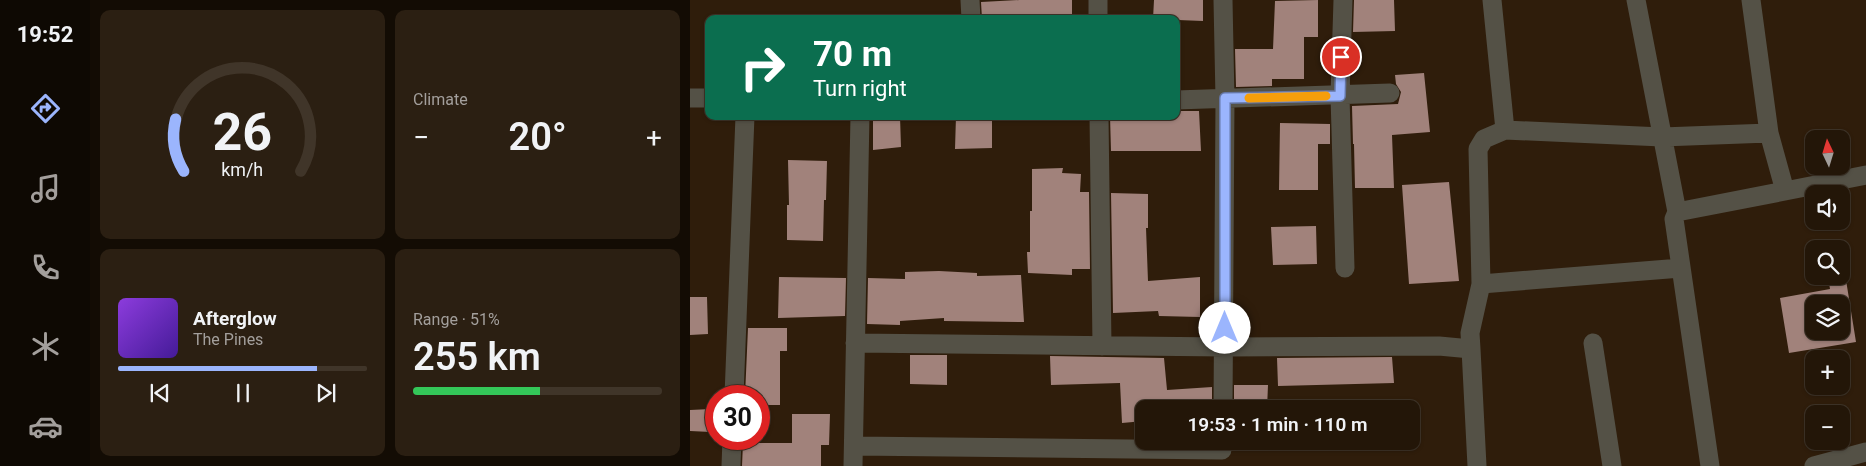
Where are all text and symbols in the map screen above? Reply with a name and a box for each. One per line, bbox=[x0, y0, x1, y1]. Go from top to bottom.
text: 19:52 bbox=[17, 22, 73, 47]
text: 70 m bbox=[813, 34, 892, 75]
icon: right bbox=[730, 35, 795, 100]
pin bbox=[1320, 36, 1362, 78]
icon: arrive bbox=[1327, 43, 1355, 71]
text: Turn right bbox=[813, 76, 907, 101]
text: Climate bbox=[413, 90, 468, 109]
icon: directions bbox=[28, 91, 63, 126]
text: 26 bbox=[213, 102, 272, 163]
text: 20° bbox=[509, 115, 567, 159]
text: − bbox=[413, 121, 429, 154]
text: + bbox=[646, 121, 662, 154]
north arrow bbox=[1805, 130, 1850, 175]
map controls bbox=[1805, 130, 1850, 450]
text: km/h bbox=[222, 159, 263, 180]
icon: music bbox=[28, 171, 63, 206]
button: sound bbox=[1805, 185, 1850, 230]
button: search bbox=[1805, 240, 1850, 285]
icon: phone bbox=[28, 250, 63, 285]
button: layers bbox=[1805, 295, 1850, 340]
position arrow bbox=[1198, 301, 1250, 353]
text: Afterglow bbox=[193, 307, 277, 330]
text: Range · 51% bbox=[413, 310, 500, 329]
icon: climate bbox=[28, 329, 63, 364]
text: The Pines bbox=[193, 330, 263, 349]
text: 255 km bbox=[413, 335, 541, 379]
button: + bbox=[1805, 350, 1850, 395]
icon: previous bbox=[146, 379, 174, 407]
icon: pause bbox=[229, 379, 257, 407]
icon: next bbox=[312, 379, 340, 407]
speed limit sign: 30 bbox=[705, 385, 770, 450]
button: − bbox=[1805, 405, 1850, 450]
icon: car bbox=[28, 409, 63, 444]
text: 19:53 · 1 min · 110 m bbox=[1187, 413, 1368, 436]

